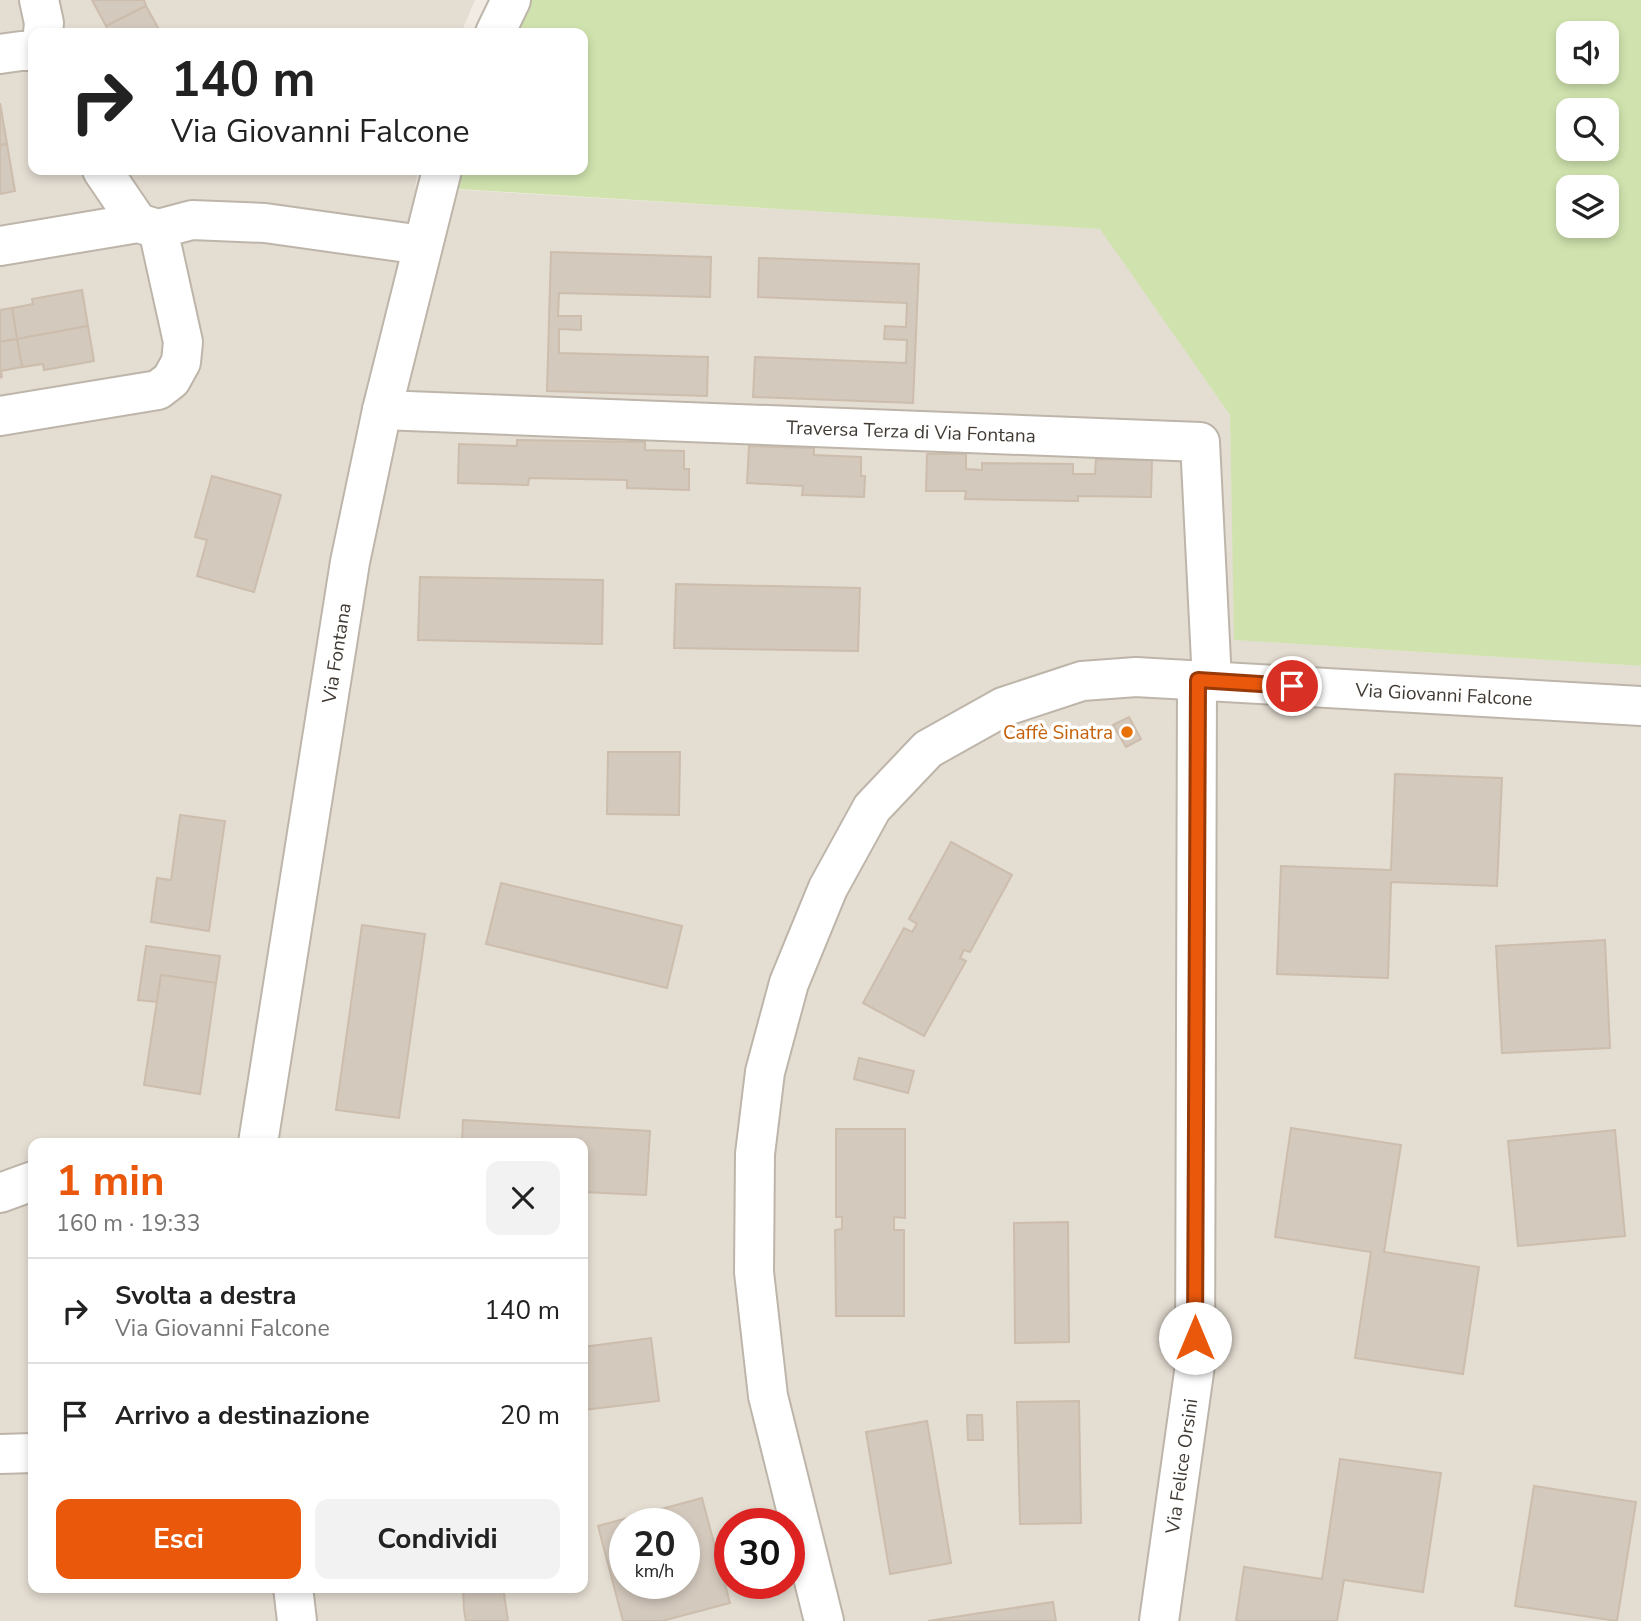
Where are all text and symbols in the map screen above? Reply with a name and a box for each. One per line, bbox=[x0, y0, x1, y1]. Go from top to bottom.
map controls bbox=[1556, 21, 1619, 238]
button: sound bbox=[1556, 21, 1619, 84]
text: 140 m bbox=[171, 46, 315, 113]
icon: right bbox=[56, 56, 147, 147]
button: search bbox=[1556, 98, 1619, 161]
text: Via Giovanni Falcone bbox=[171, 110, 470, 153]
button: layers bbox=[1556, 175, 1619, 238]
street label: Traversa Terza di Via Fontana bbox=[786, 415, 1036, 449]
street label: Via Fontana bbox=[316, 601, 358, 706]
pin bbox=[1262, 656, 1322, 716]
icon: arrive bbox=[1273, 667, 1311, 705]
street label: Via Giovanni Falcone bbox=[1354, 677, 1533, 713]
place label: Caffè Sinatra bbox=[1003, 720, 1113, 746]
marker: Caffè Sinatra bbox=[1119, 724, 1135, 740]
text: 1 min bbox=[56, 1153, 165, 1210]
button: close bbox=[486, 1161, 560, 1235]
text: 160 m · 19:33 bbox=[56, 1208, 201, 1239]
text: Svolta a destra bbox=[115, 1278, 297, 1313]
icon: right bbox=[56, 1292, 94, 1330]
text: 140 m bbox=[484, 1293, 560, 1328]
position arrow bbox=[1158, 1301, 1232, 1375]
text: Via Giovanni Falcone bbox=[115, 1313, 330, 1344]
icon: arrive bbox=[56, 1397, 94, 1435]
street label: Via Felice Orsini bbox=[1159, 1397, 1204, 1536]
text: Arrivo a destinazione bbox=[115, 1398, 370, 1433]
text: 20 m bbox=[500, 1398, 560, 1433]
button: Esci bbox=[56, 1499, 301, 1579]
button: Condividi bbox=[315, 1499, 560, 1579]
speed limit sign: 30 bbox=[714, 1508, 805, 1599]
text: 20 bbox=[633, 1521, 676, 1568]
text: km/h bbox=[635, 1559, 674, 1583]

